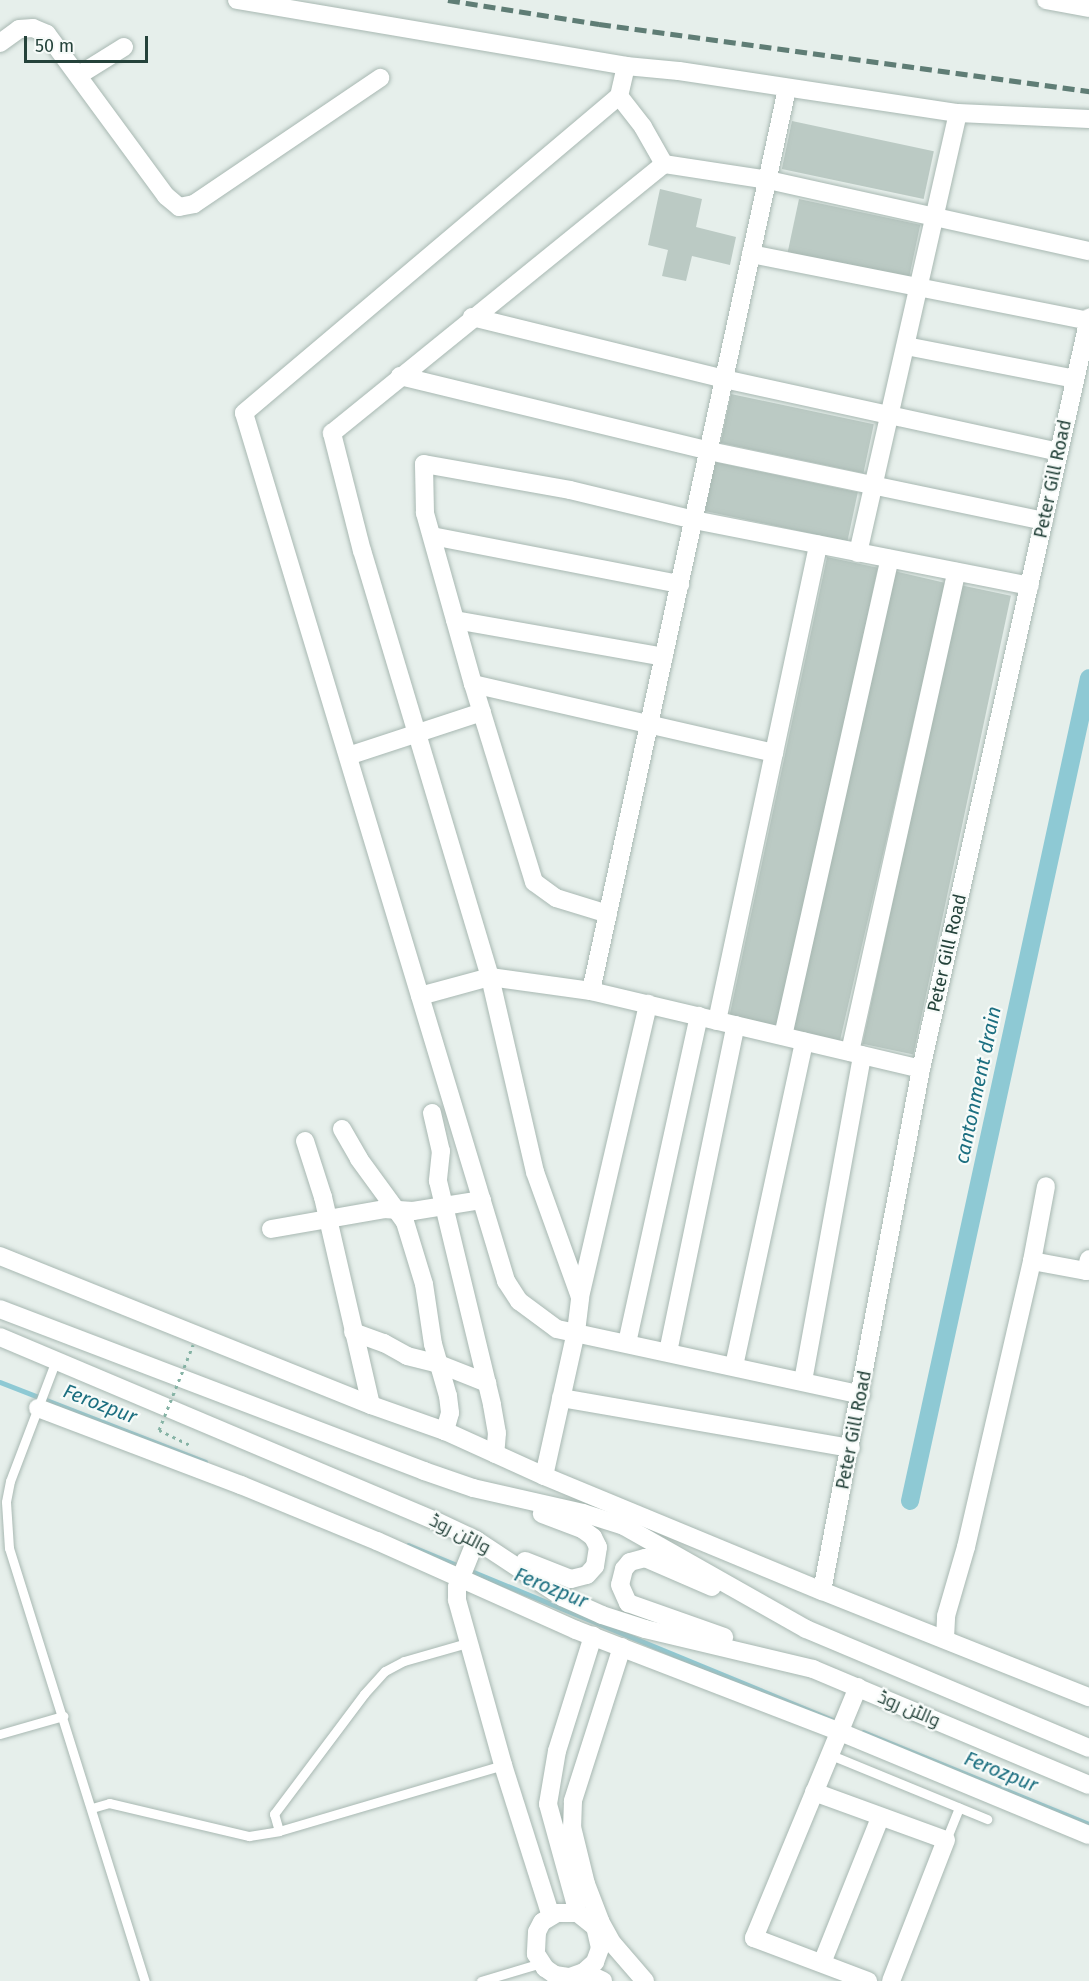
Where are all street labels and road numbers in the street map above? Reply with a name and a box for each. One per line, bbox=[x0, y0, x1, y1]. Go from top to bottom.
street label: Peter Gill Road bbox=[1030, 418, 1076, 540]
street label: Peter Gill Road bbox=[923, 892, 971, 1014]
street label: Peter Gill Road bbox=[832, 1369, 876, 1491]
street label: والٹن روڈ bbox=[426, 1510, 494, 1558]
street label: والٹن روڈ bbox=[875, 1686, 943, 1732]

